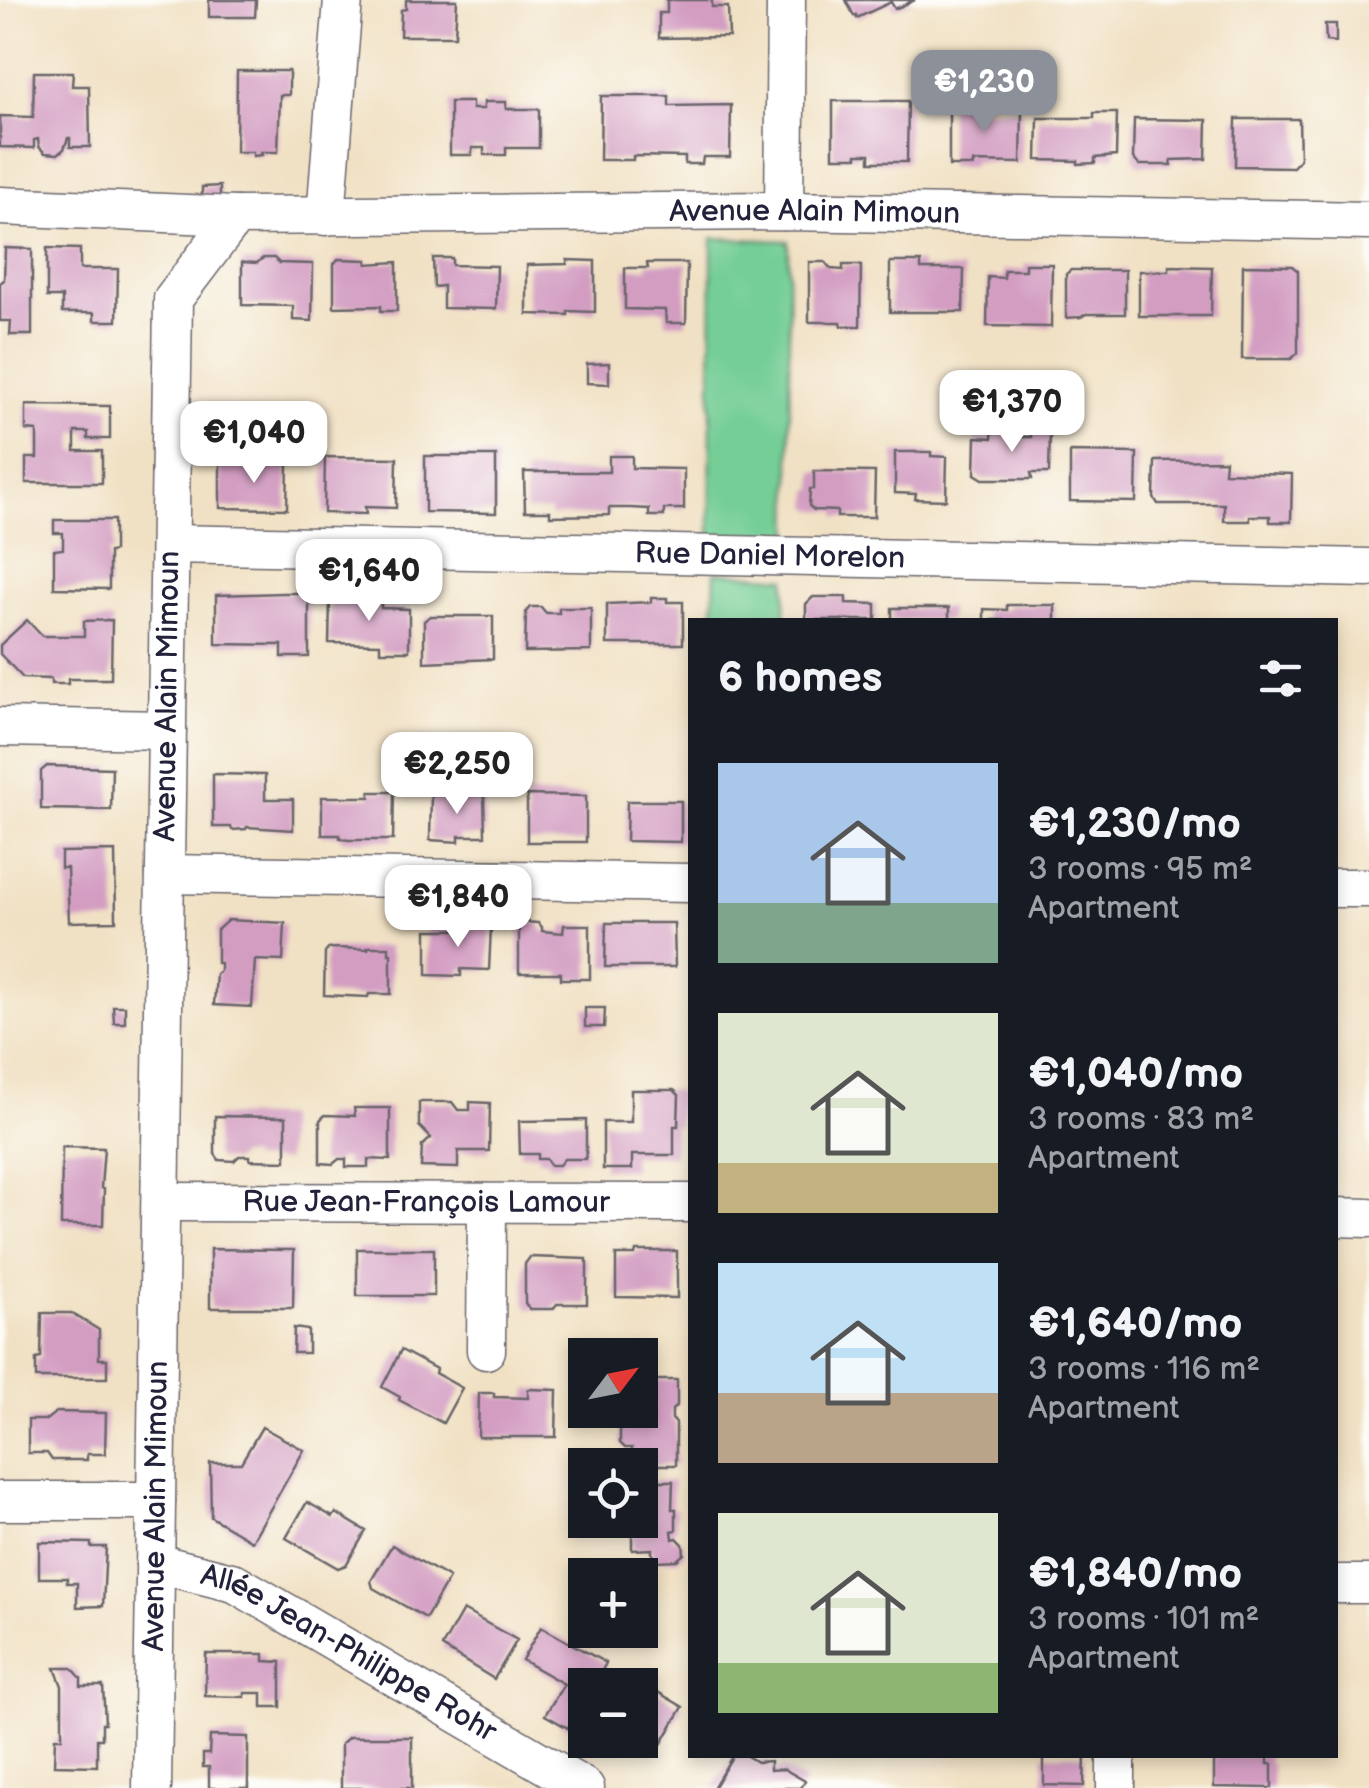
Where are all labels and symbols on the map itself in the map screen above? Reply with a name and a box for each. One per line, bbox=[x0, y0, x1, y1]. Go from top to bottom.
pin: €1,230 bbox=[903, 50, 1065, 135]
street label: Avenue Alain Mimoun bbox=[669, 193, 960, 232]
pin: €1,370 bbox=[931, 370, 1093, 455]
pin: €1,040 bbox=[173, 401, 335, 486]
street label: Rue Daniel Morelon bbox=[634, 535, 905, 577]
pin: €1,640 bbox=[288, 539, 450, 624]
street label: Avenue Alain Mimoun bbox=[147, 550, 187, 842]
pin: €2,250 bbox=[376, 732, 538, 817]
pin: €1,840 bbox=[377, 865, 539, 950]
street label: Rue Jean-François Lamour bbox=[242, 1184, 611, 1221]
north arrow bbox=[568, 1338, 658, 1428]
street label: Avenue Alain Mimoun bbox=[136, 1360, 176, 1652]
street label: Allée Jean-Philippe Rohr bbox=[197, 1557, 504, 1751]

